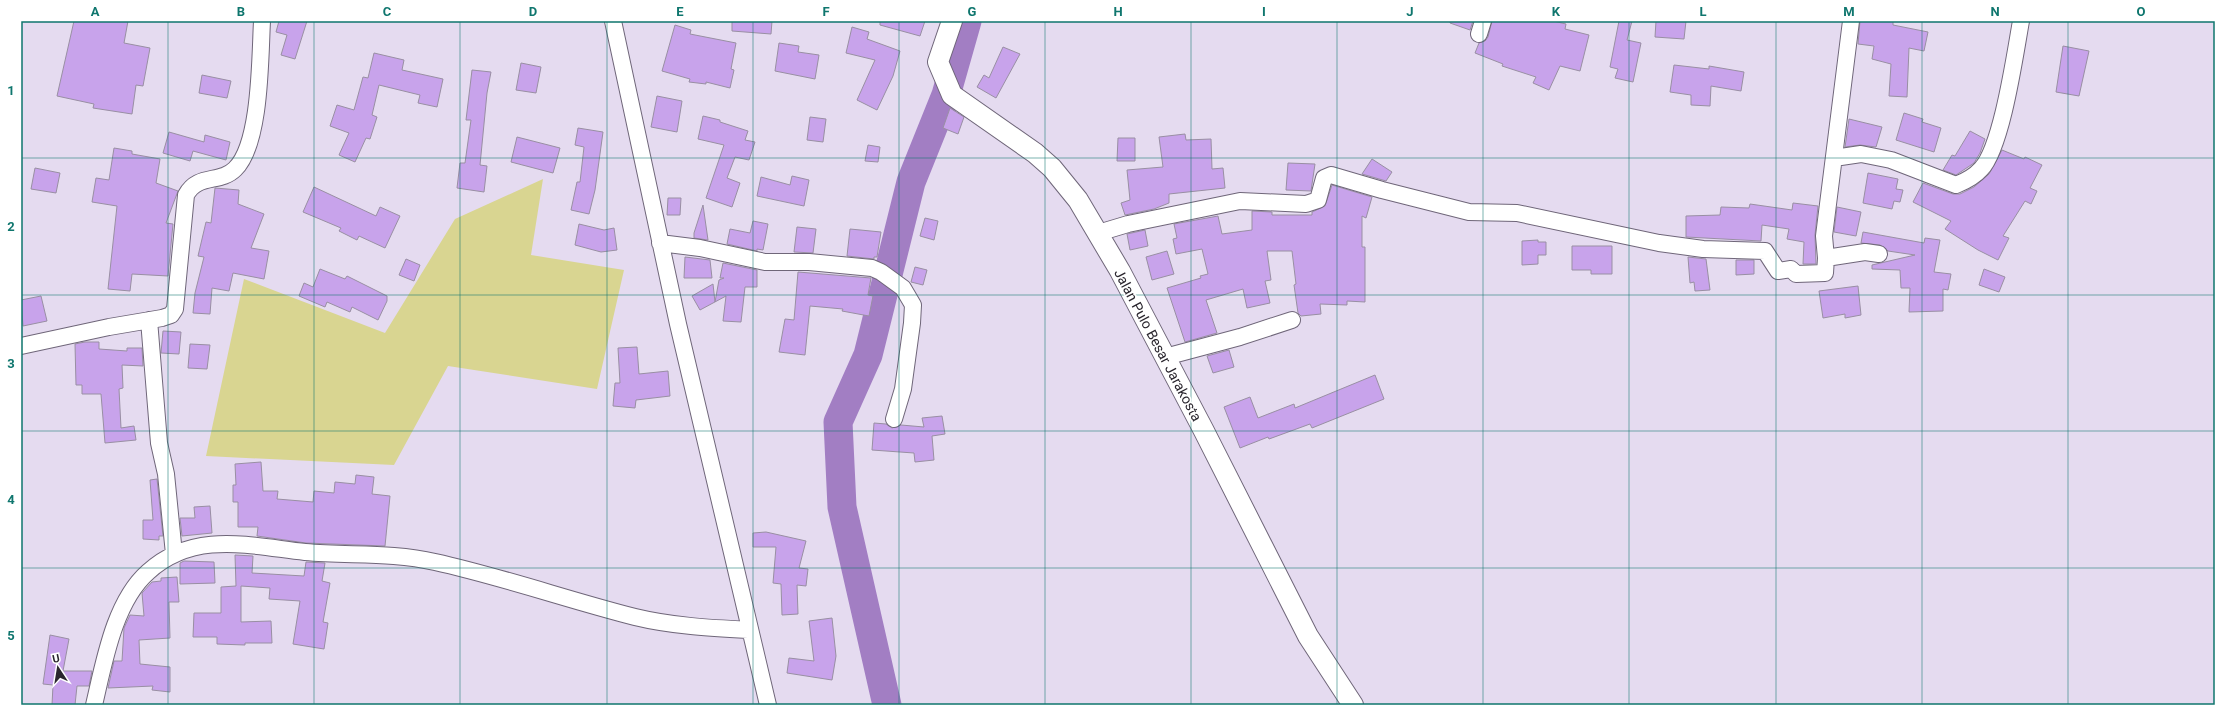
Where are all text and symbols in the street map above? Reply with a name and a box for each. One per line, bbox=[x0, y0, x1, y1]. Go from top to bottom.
text: A bbox=[91, 4, 100, 19]
text: B bbox=[237, 4, 245, 19]
text: C bbox=[383, 4, 392, 19]
text: D bbox=[529, 4, 537, 19]
text: E bbox=[676, 4, 684, 19]
text: F bbox=[822, 4, 830, 19]
text: G bbox=[968, 4, 977, 19]
text: H bbox=[1113, 4, 1123, 19]
text: I bbox=[1262, 4, 1266, 19]
text: J bbox=[1406, 4, 1414, 19]
text: K bbox=[1552, 4, 1561, 19]
text: L bbox=[1699, 4, 1707, 19]
text: M bbox=[1843, 4, 1855, 19]
text: N bbox=[1990, 4, 2000, 19]
text: O bbox=[2137, 4, 2146, 19]
text: 1 bbox=[7, 83, 15, 98]
text: 2 bbox=[7, 219, 15, 234]
street label: Jalan Pulo Besar Jarakosta bbox=[1111, 266, 1205, 424]
text: 3 bbox=[7, 356, 15, 371]
text: 4 bbox=[7, 492, 15, 507]
text: 5 bbox=[7, 628, 15, 643]
north arrow bbox=[38, 648, 78, 688]
text: U bbox=[51, 652, 61, 666]

